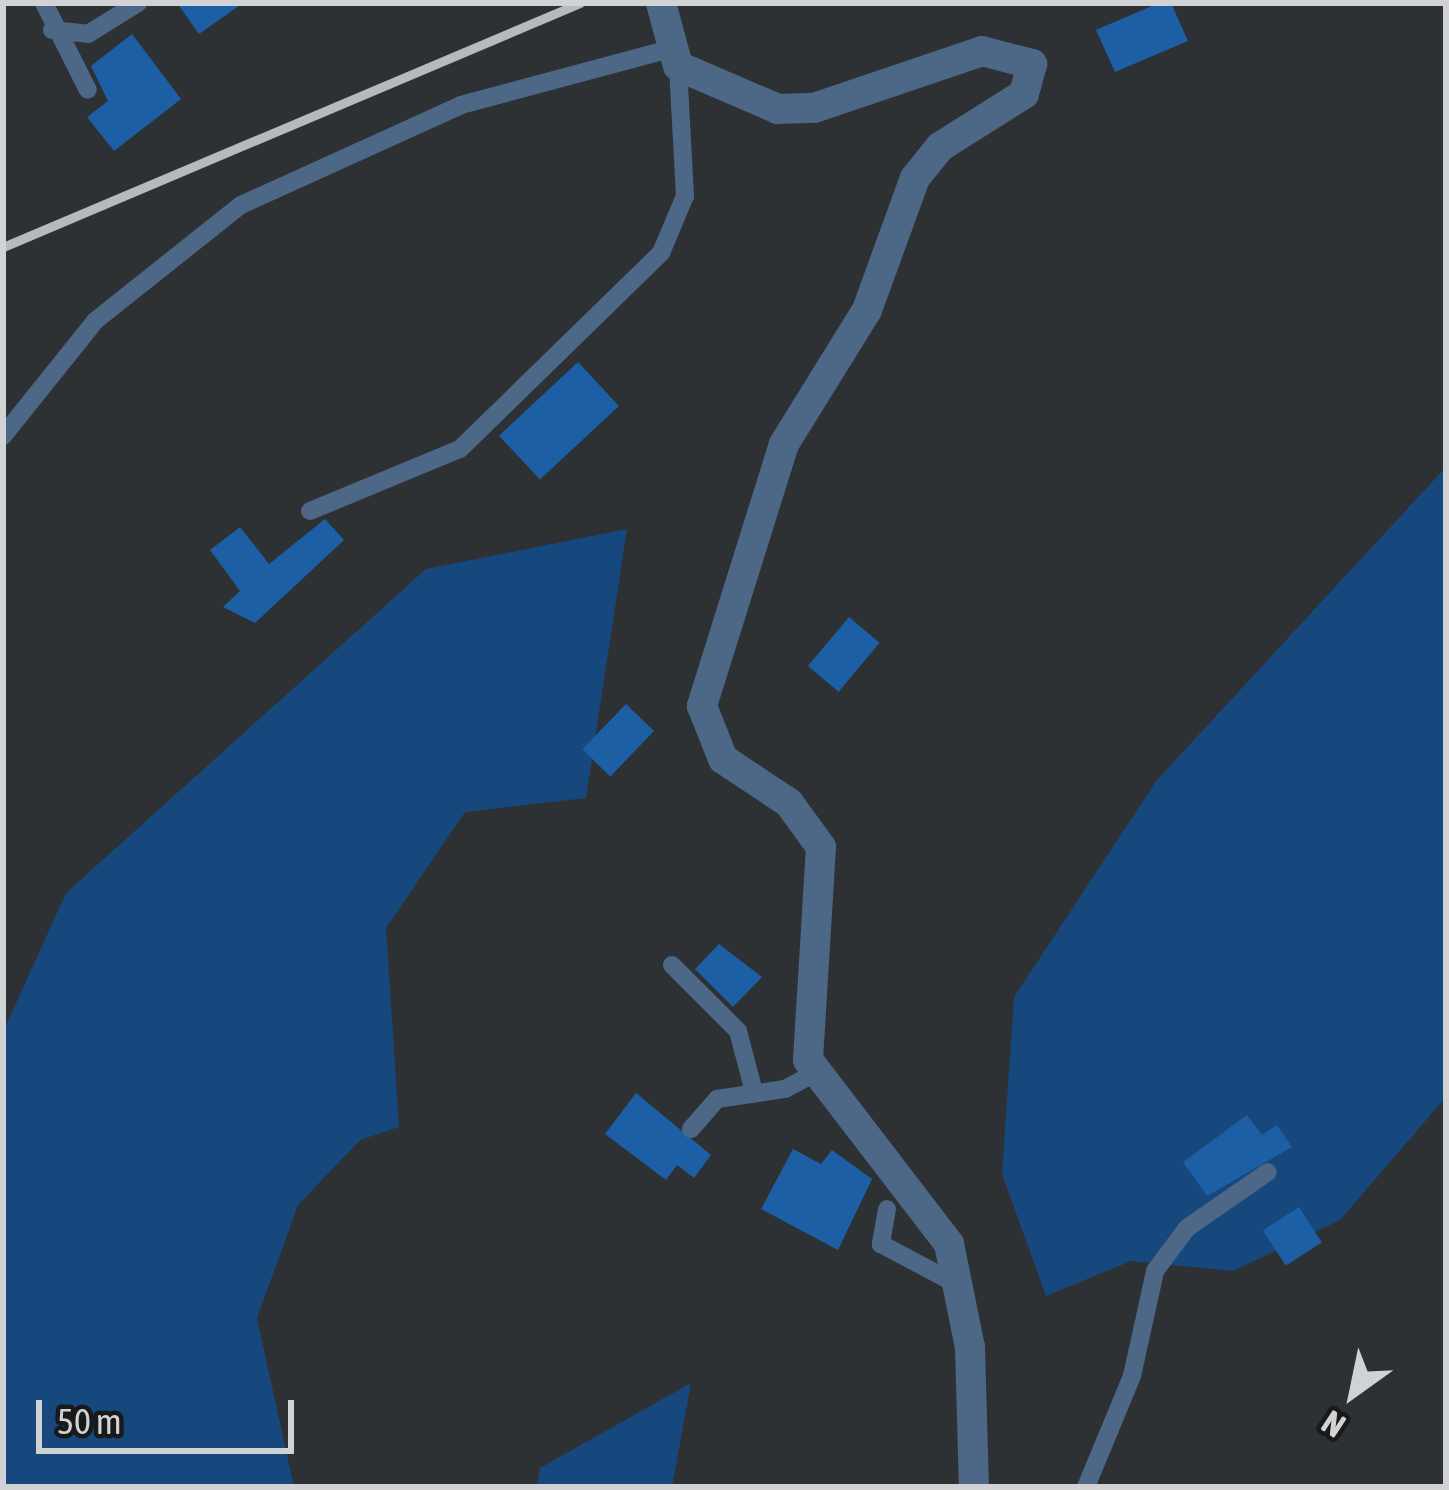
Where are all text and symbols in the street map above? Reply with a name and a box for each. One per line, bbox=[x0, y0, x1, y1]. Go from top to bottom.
north arrow bbox=[1293, 1334, 1413, 1454]
scale bar bbox=[42, 1376, 300, 1450]
text: 50 m bbox=[57, 1400, 122, 1442]
text: N bbox=[1315, 1403, 1352, 1445]

